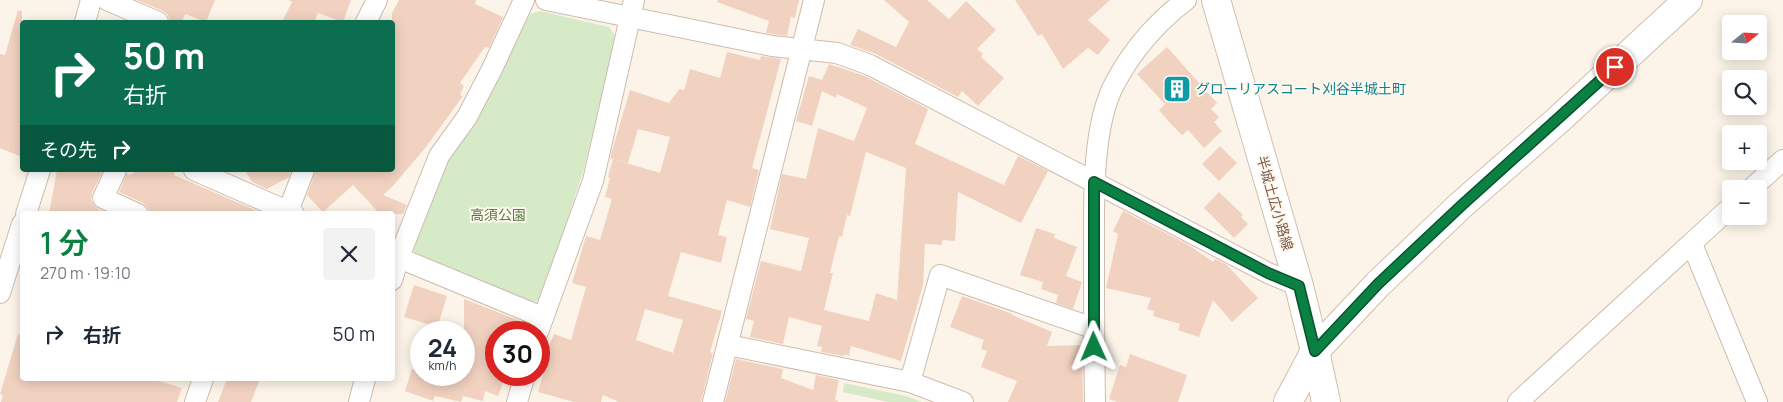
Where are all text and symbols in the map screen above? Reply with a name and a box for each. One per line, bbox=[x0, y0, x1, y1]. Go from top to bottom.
north arrow bbox=[1722, 15, 1768, 60]
map controls bbox=[1722, 15, 1767, 225]
text: 50 m bbox=[123, 32, 205, 80]
icon: right bbox=[40, 40, 105, 105]
pin bbox=[1594, 46, 1636, 88]
icon: arrive bbox=[1601, 53, 1629, 81]
button: search bbox=[1722, 70, 1767, 115]
building icon: グローリアスコート刈谷半城土町 bbox=[1162, 74, 1192, 104]
place label: グローリアスコート刈谷半城土町 bbox=[1196, 79, 1406, 98]
text: 右折 bbox=[123, 80, 167, 110]
button: + bbox=[1722, 125, 1767, 170]
icon: right bbox=[107, 135, 135, 163]
text: その先 bbox=[40, 137, 97, 163]
street label: 半城土広小路線 bbox=[1253, 153, 1298, 253]
button: − bbox=[1722, 180, 1767, 225]
park label: 高須公園 bbox=[470, 205, 526, 224]
text: 1 分 bbox=[40, 222, 89, 263]
button: close bbox=[323, 228, 375, 280]
text: 270 m · 19:10 bbox=[40, 262, 131, 284]
icon: right bbox=[40, 320, 68, 348]
position arrow bbox=[1067, 320, 1119, 372]
text: 50 m bbox=[333, 321, 375, 347]
speed limit sign: 30 bbox=[485, 321, 550, 386]
text: 右折 bbox=[83, 322, 121, 348]
text: 24 bbox=[428, 330, 457, 365]
text: km/h bbox=[429, 357, 456, 374]

